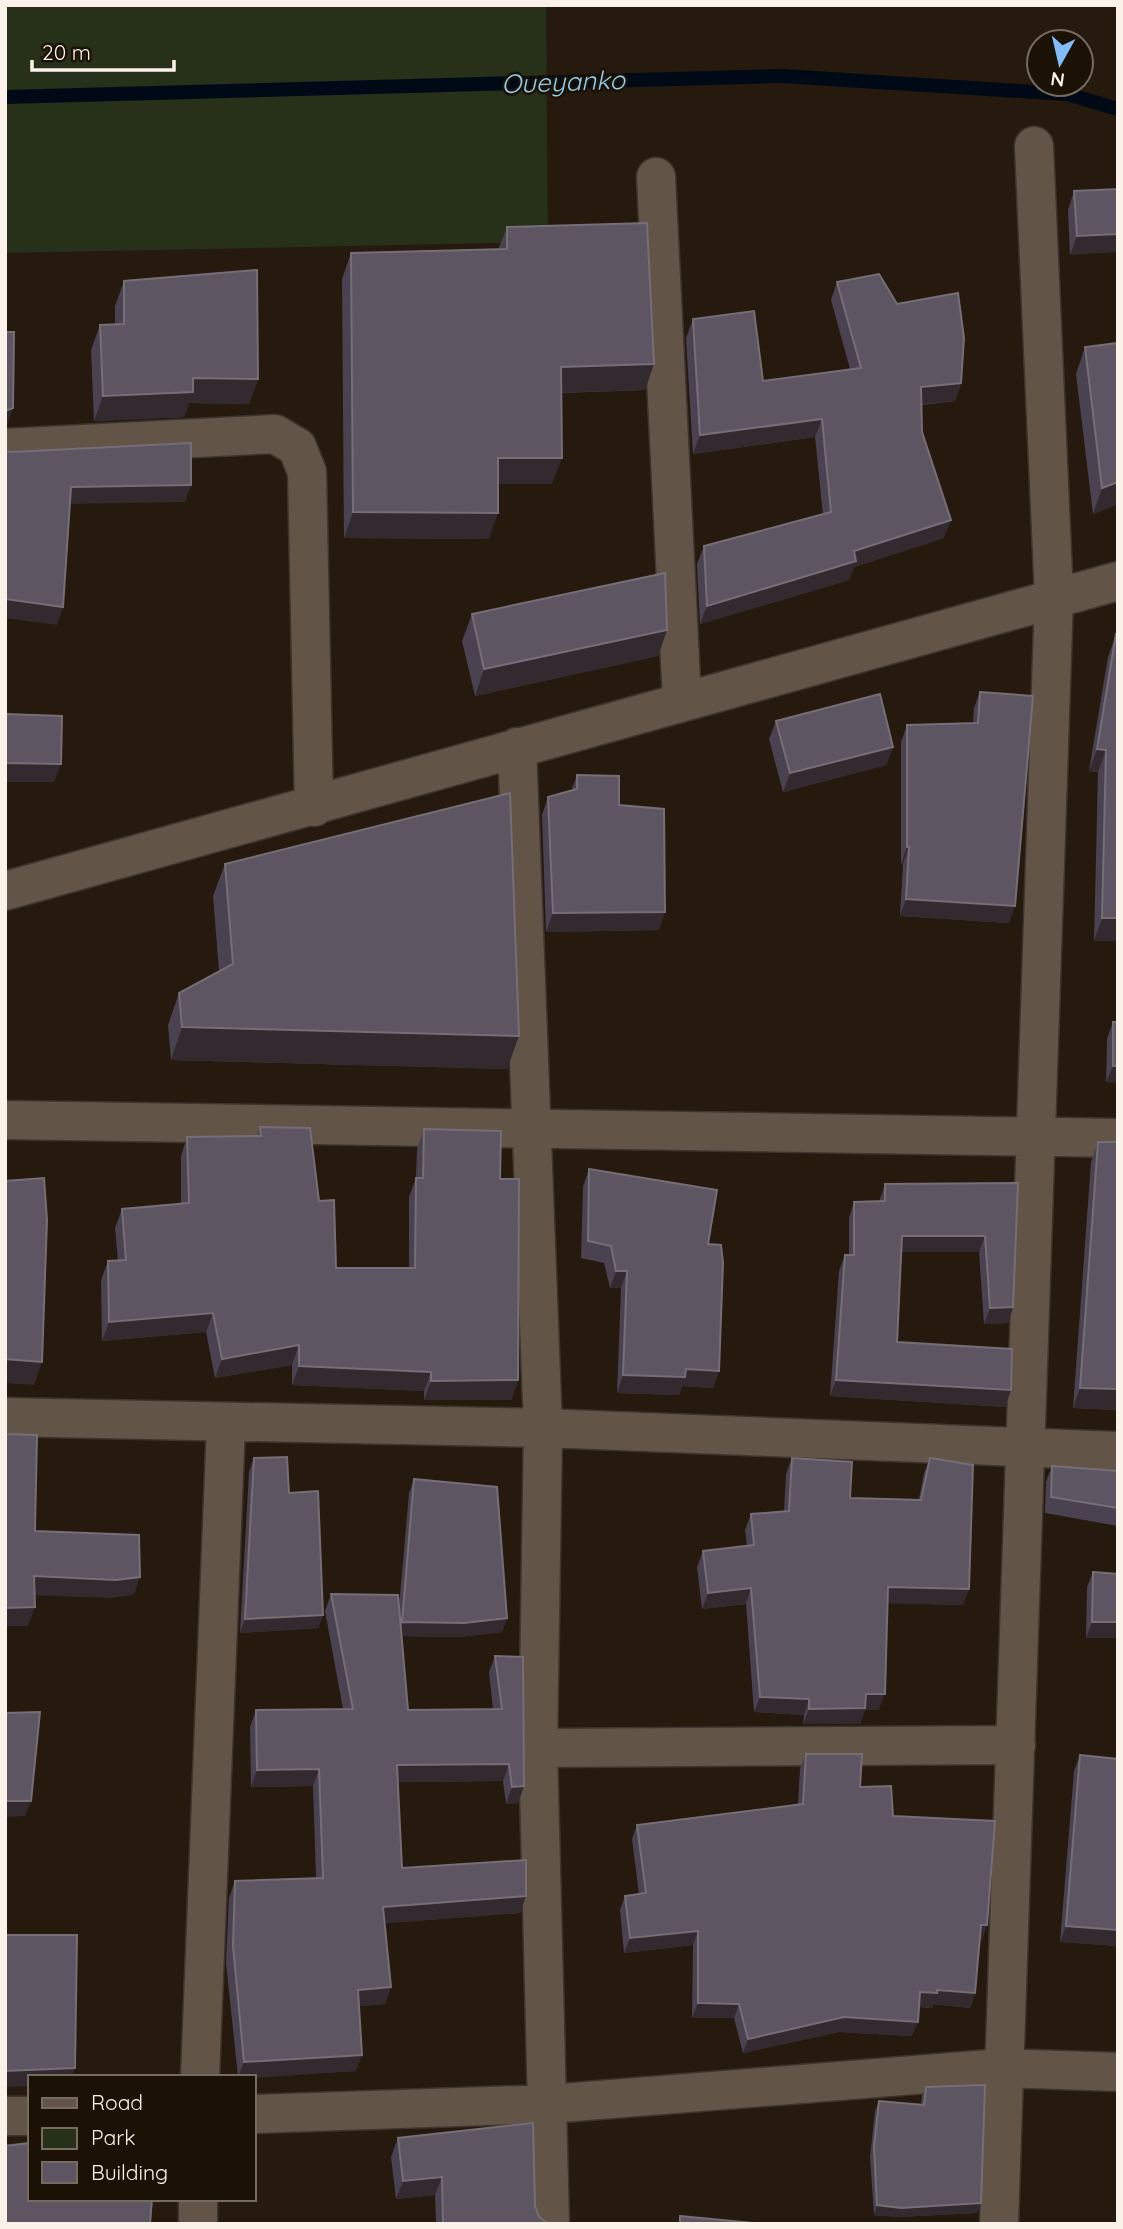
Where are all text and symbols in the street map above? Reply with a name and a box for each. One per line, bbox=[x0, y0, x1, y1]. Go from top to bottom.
scale bar bbox=[32, 28, 173, 72]
north arrow bbox=[1025, 28, 1095, 98]
text: 20 m bbox=[42, 39, 91, 65]
water label: Oueyanko bbox=[501, 63, 627, 100]
text: N bbox=[1049, 67, 1066, 93]
legend bbox=[28, 2075, 256, 2201]
text: Road bbox=[91, 2089, 143, 2115]
text: Park bbox=[91, 2124, 135, 2150]
text: Building bbox=[91, 2159, 168, 2185]

